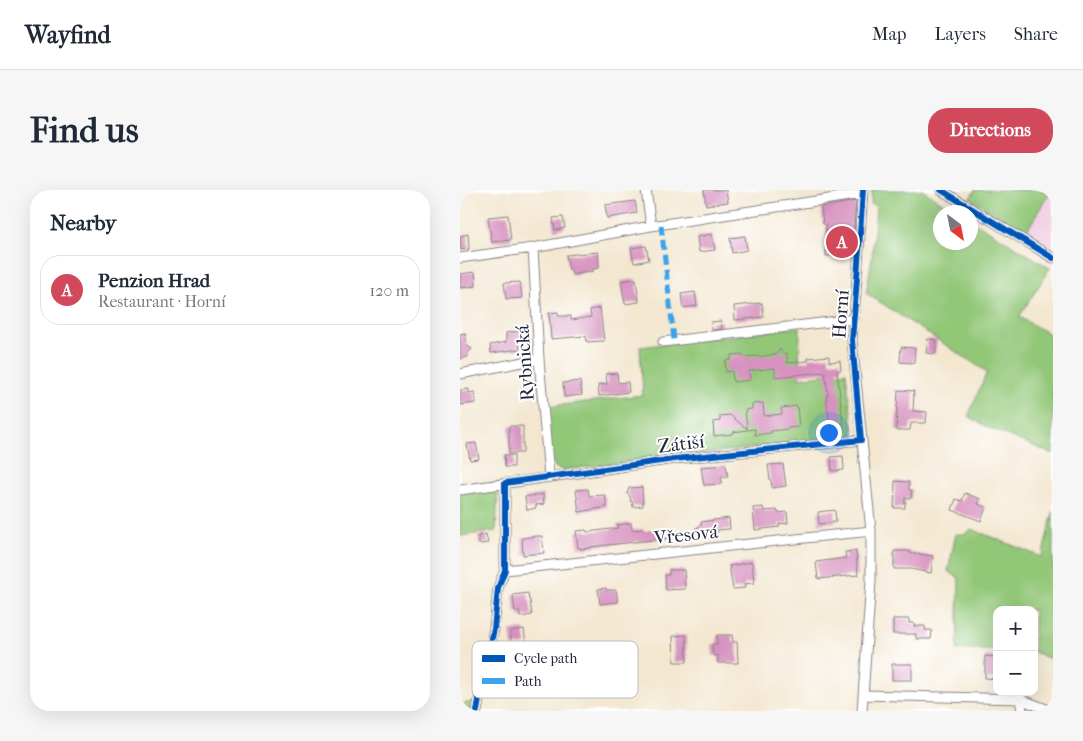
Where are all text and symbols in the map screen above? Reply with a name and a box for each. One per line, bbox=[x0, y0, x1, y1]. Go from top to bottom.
text: Wayfind bbox=[25, 21, 111, 49]
text: Map bbox=[872, 24, 906, 45]
text: Layers bbox=[934, 24, 986, 45]
text: Share bbox=[1014, 24, 1058, 45]
button: Directions bbox=[928, 108, 1053, 153]
text: Find us bbox=[30, 110, 139, 151]
north arrow bbox=[933, 205, 978, 250]
text: Nearby bbox=[50, 211, 116, 235]
pin: A bbox=[826, 223, 858, 261]
text: Penzion Hrad bbox=[98, 270, 210, 292]
text: A bbox=[62, 281, 72, 300]
text: 120 m bbox=[370, 281, 409, 300]
street label: Horní bbox=[828, 288, 854, 339]
text: Restaurant · Horní bbox=[98, 292, 226, 311]
street label: Rybnická bbox=[511, 324, 539, 402]
your location bbox=[816, 420, 842, 446]
street label: Zátiší bbox=[657, 430, 706, 458]
street label: Vřesová bbox=[652, 521, 719, 549]
map controls bbox=[993, 606, 1038, 696]
button: + bbox=[993, 606, 1038, 651]
legend bbox=[472, 641, 638, 698]
text: Cycle path bbox=[514, 650, 578, 667]
button: − bbox=[993, 651, 1038, 696]
text: Path bbox=[514, 673, 542, 690]

